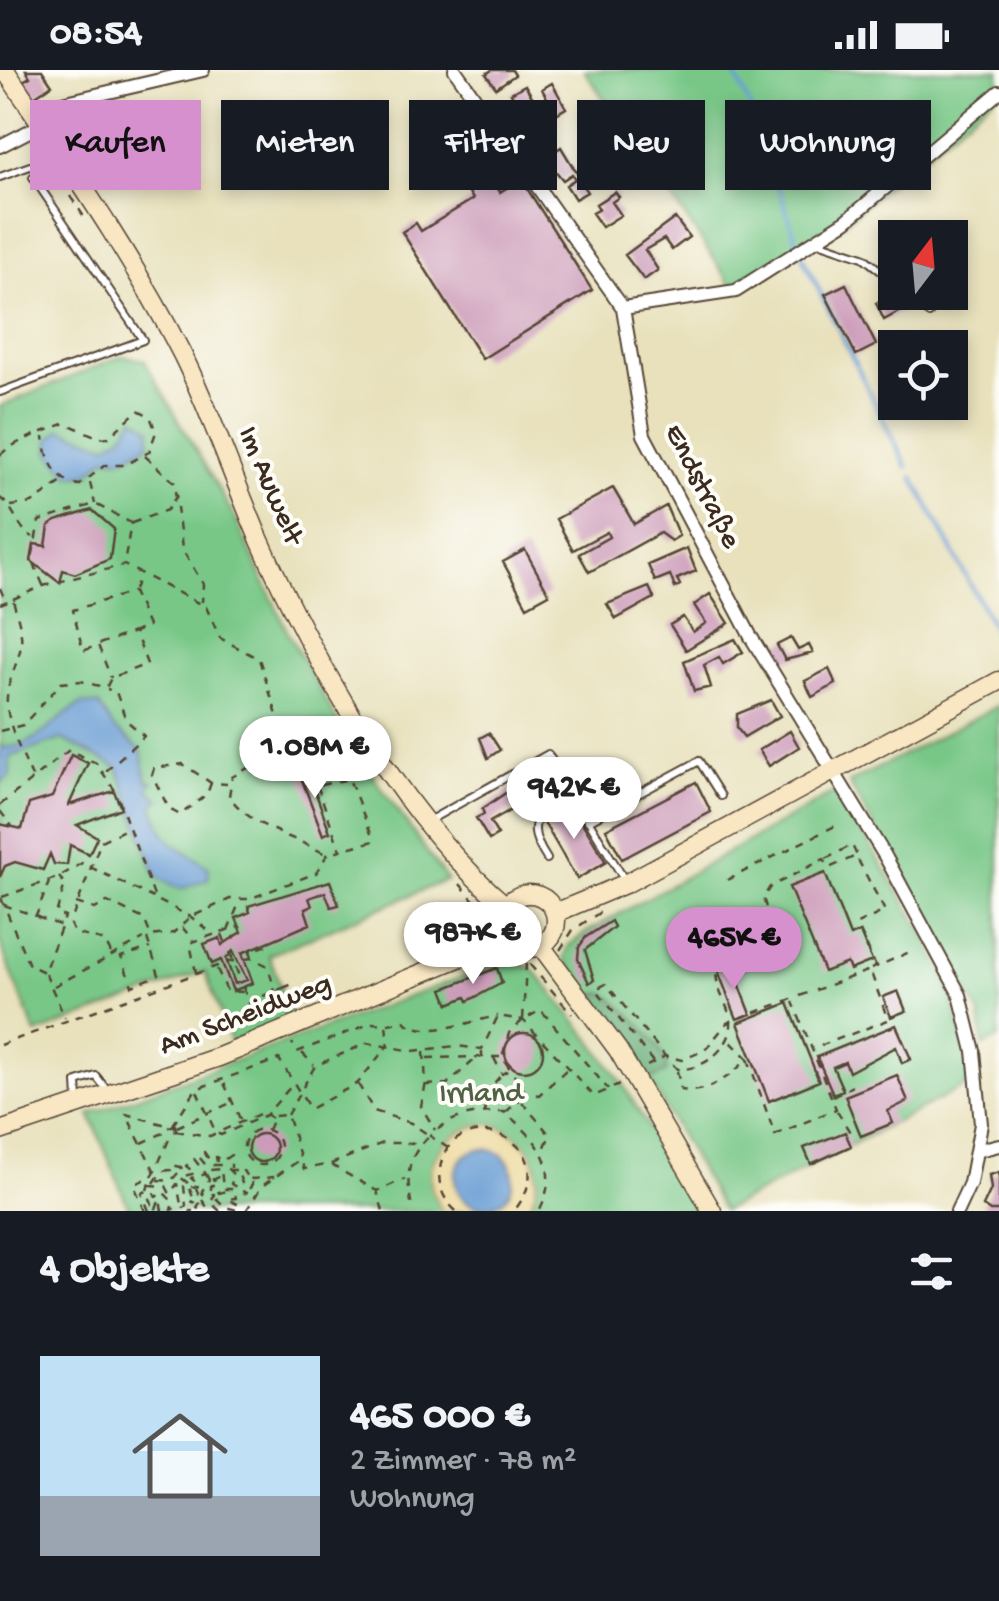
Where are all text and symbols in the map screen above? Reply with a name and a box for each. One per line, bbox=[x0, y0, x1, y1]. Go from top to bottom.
text: 08:54 bbox=[50, 13, 142, 57]
chip: Kaufen bbox=[30, 100, 201, 190]
chip: Mieten bbox=[221, 100, 389, 190]
chip: Filter bbox=[409, 100, 557, 190]
chip: Neu bbox=[577, 100, 705, 190]
chip: Wohnung bbox=[725, 100, 931, 190]
north arrow bbox=[878, 220, 968, 310]
map controls bbox=[878, 220, 968, 420]
button: locate bbox=[878, 330, 968, 420]
street label: Endstraße bbox=[655, 419, 747, 555]
street label: Im Auwelt bbox=[228, 422, 311, 553]
pin: 1.08M € bbox=[223, 716, 407, 801]
text: 1.08M € bbox=[261, 729, 369, 767]
pin: 942K € bbox=[493, 757, 655, 842]
text: 942K € bbox=[528, 770, 620, 808]
pin: 987K € bbox=[392, 902, 554, 987]
pin: 465K € bbox=[653, 907, 815, 992]
text: 987K € bbox=[426, 915, 520, 953]
text: 465K € bbox=[688, 920, 780, 958]
street label: Am Scheidweg bbox=[155, 967, 337, 1065]
park label: Irrland bbox=[439, 1078, 525, 1113]
icon: filters bbox=[904, 1244, 959, 1299]
text: 4 Objekte bbox=[40, 1247, 209, 1296]
text: 465 000 € bbox=[350, 1394, 530, 1443]
icon: home bbox=[120, 1396, 240, 1516]
text: 2 Zimmer · 78 m² bbox=[350, 1443, 577, 1481]
text: Wohnung bbox=[350, 1481, 475, 1519]

